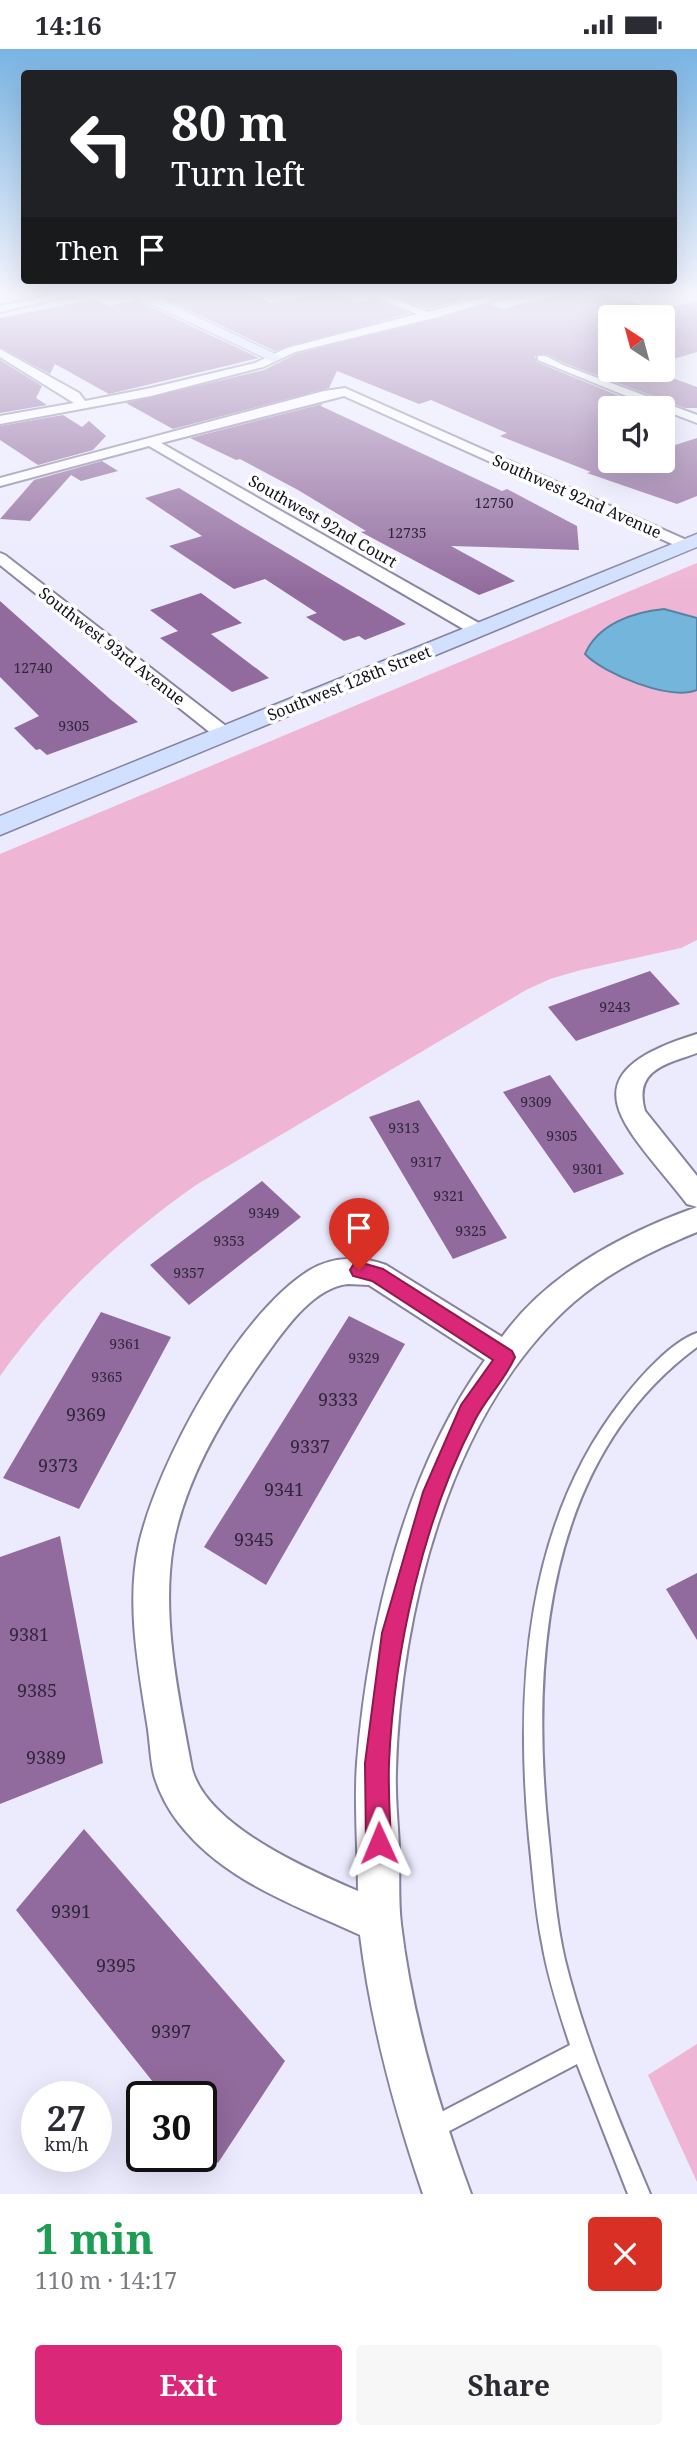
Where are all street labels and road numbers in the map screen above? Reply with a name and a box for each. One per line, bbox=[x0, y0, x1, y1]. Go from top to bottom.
street label: Southwest 92nd Avenue bbox=[489, 449, 665, 543]
street label: Southwest 92nd Court bbox=[245, 470, 401, 573]
street label: Southwest 93rd Avenue bbox=[34, 582, 190, 710]
street label: Southwest 128th Street bbox=[264, 640, 434, 726]

